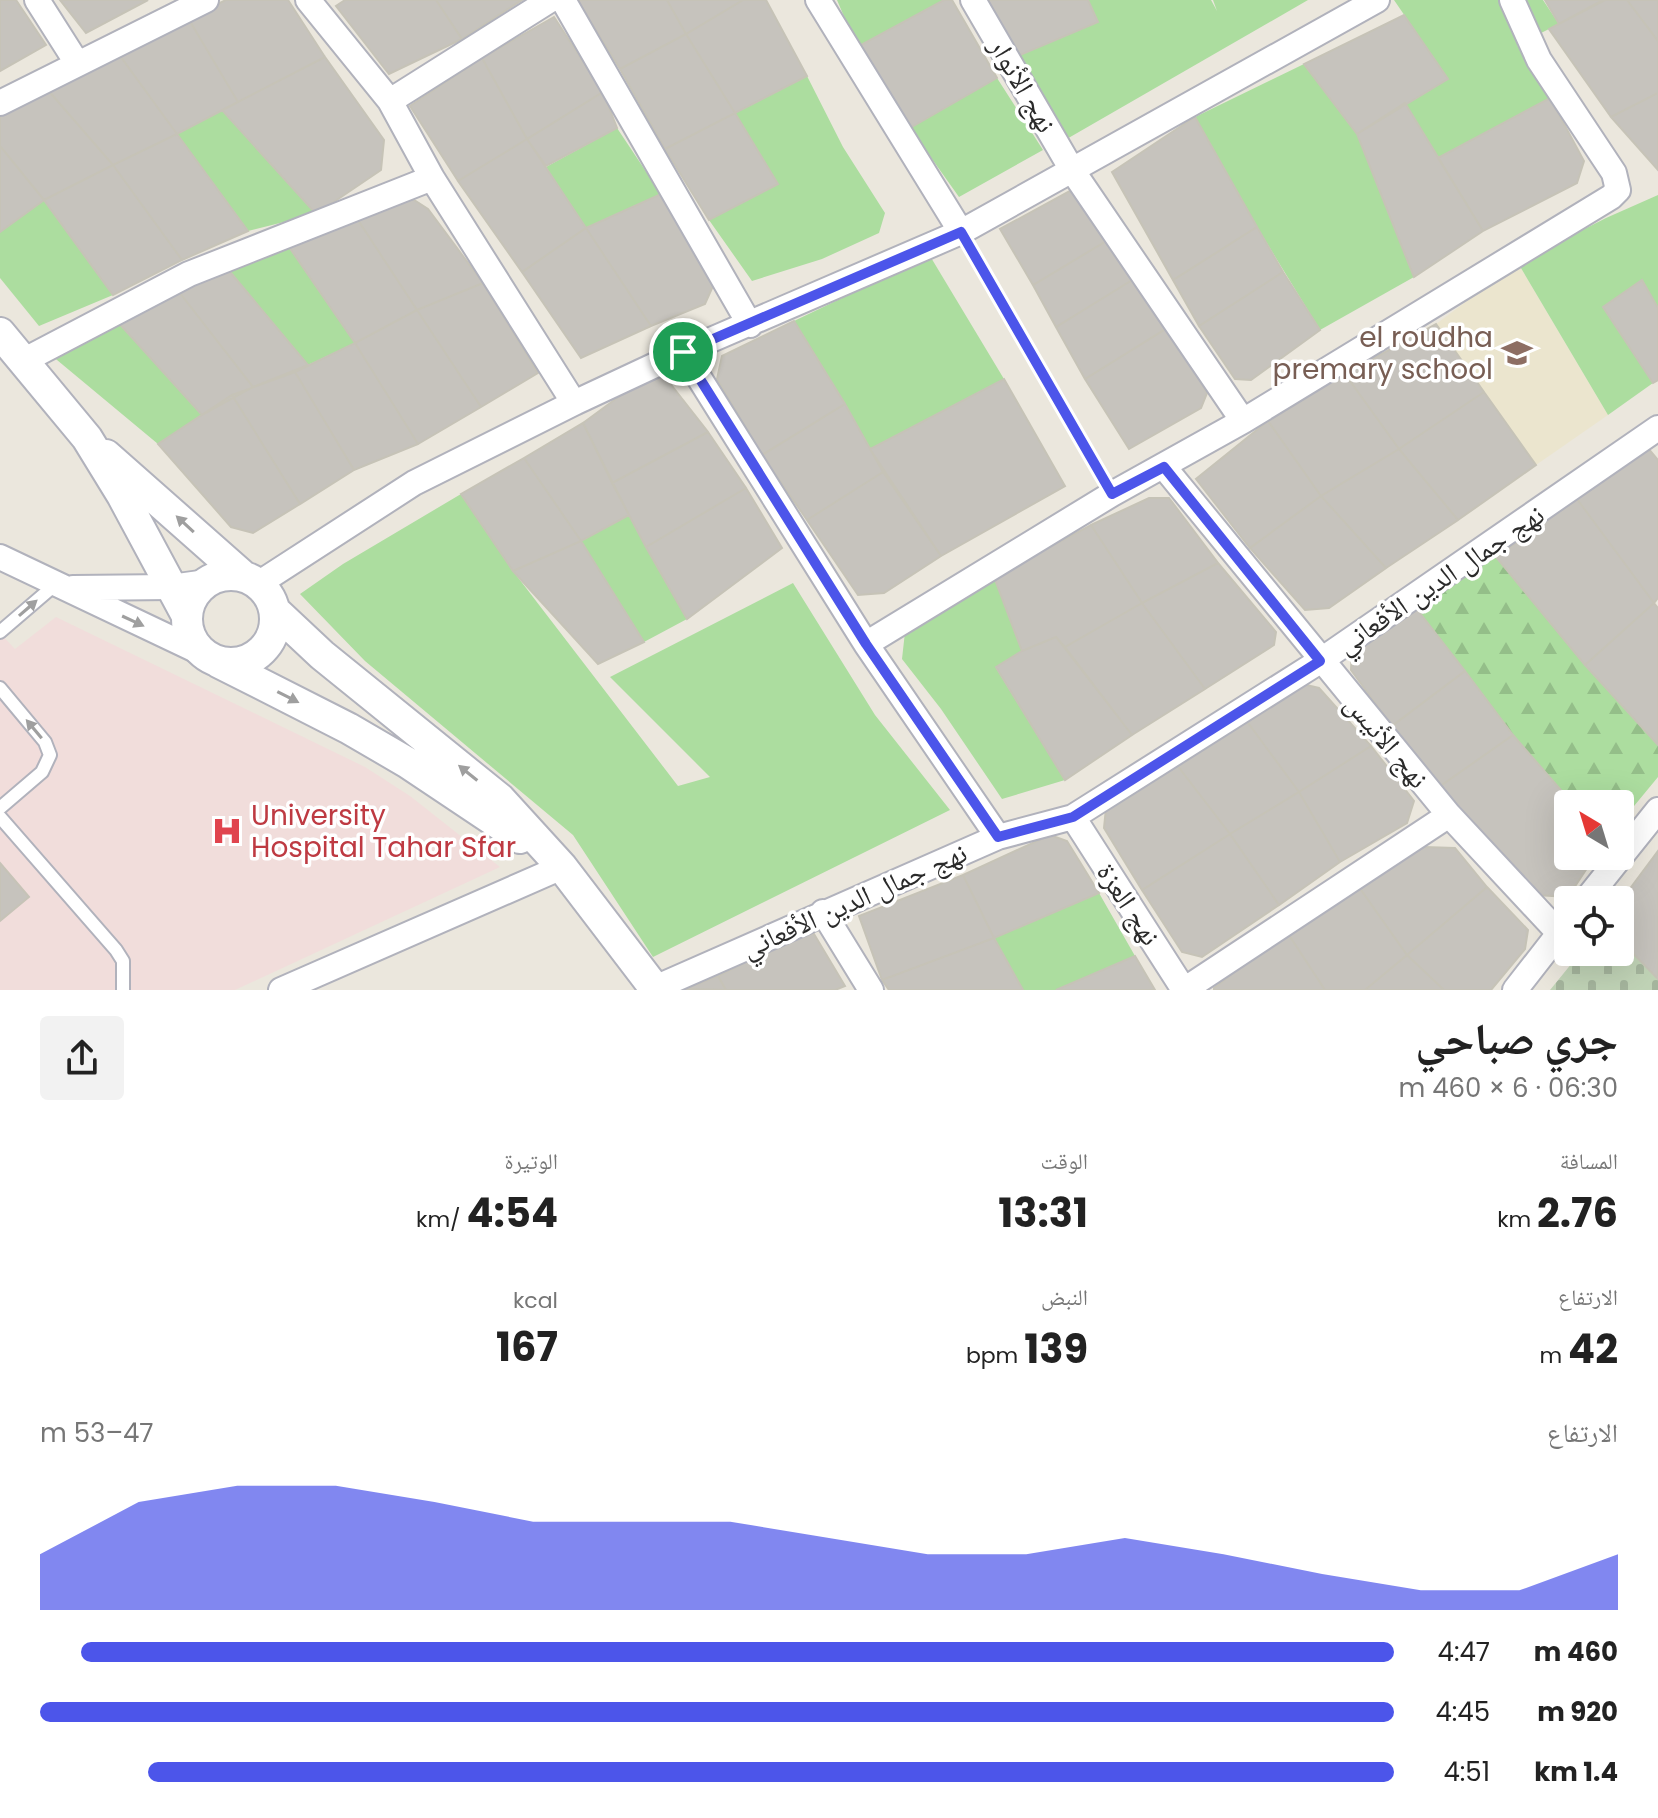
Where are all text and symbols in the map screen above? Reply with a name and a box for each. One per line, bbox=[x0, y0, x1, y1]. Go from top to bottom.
street label: نهج الأنوار bbox=[979, 30, 1065, 140]
pin bbox=[649, 318, 717, 386]
place label: el roudha premary school bbox=[1273, 318, 1493, 389]
icon: arrive bbox=[661, 330, 705, 374]
school or university icon: el roudha premary school bbox=[1500, 336, 1534, 370]
street label: نهج جمال الدين الأفعاني bbox=[1329, 495, 1554, 666]
one-way arrow bbox=[176, 515, 195, 533]
one-way arrow bbox=[17, 600, 37, 617]
one-way arrow bbox=[122, 614, 145, 628]
street label: نهج الأنيس bbox=[1336, 686, 1438, 797]
one-way arrow bbox=[276, 691, 299, 704]
one-way arrow bbox=[26, 719, 43, 739]
one-way arrow bbox=[458, 765, 478, 782]
north arrow bbox=[1554, 790, 1634, 870]
map controls bbox=[1554, 790, 1634, 966]
place label: University Hospital Tahar Sfar bbox=[251, 796, 516, 867]
hospital icon: University Hospital Tahar Sfar bbox=[210, 814, 244, 848]
street label: نهج جمال الدين الأفعاني bbox=[735, 833, 974, 971]
street label: نهج العزة bbox=[1087, 855, 1170, 953]
button: locate bbox=[1554, 886, 1634, 966]
text: جري صباحي bbox=[1415, 1008, 1618, 1069]
button: share bbox=[40, 1016, 124, 1100]
text: 06:30 · 6 × 460 m bbox=[1399, 1070, 1618, 1106]
text: الوتيرة bbox=[504, 1146, 558, 1177]
text: الوقت bbox=[1041, 1146, 1088, 1177]
text: المسافة bbox=[1560, 1146, 1618, 1177]
text: 4:54 bbox=[466, 1185, 558, 1241]
text: 13:31 bbox=[998, 1185, 1088, 1241]
text: 2.76 bbox=[1537, 1185, 1618, 1241]
text: /km bbox=[416, 1204, 466, 1235]
text: km bbox=[1497, 1204, 1537, 1235]
text: النبض bbox=[1041, 1282, 1088, 1313]
text: الارتفاع bbox=[1558, 1282, 1618, 1313]
text: kcal bbox=[513, 1285, 558, 1316]
text: 167 bbox=[496, 1319, 558, 1375]
text: 139 bbox=[1024, 1321, 1088, 1377]
text: 42 bbox=[1568, 1321, 1618, 1377]
text: bpm bbox=[966, 1340, 1024, 1371]
text: m bbox=[1540, 1340, 1568, 1371]
text: 47–53 m bbox=[40, 1415, 154, 1451]
text: الارتفاع bbox=[1547, 1415, 1618, 1451]
text: 4:47 bbox=[1438, 1634, 1490, 1670]
text: 460 m bbox=[1534, 1634, 1618, 1670]
text: 4:45 bbox=[1435, 1694, 1490, 1730]
text: 920 m bbox=[1537, 1694, 1618, 1730]
text: 4:51 bbox=[1443, 1754, 1490, 1790]
text: 1.4 km bbox=[1534, 1754, 1618, 1790]

